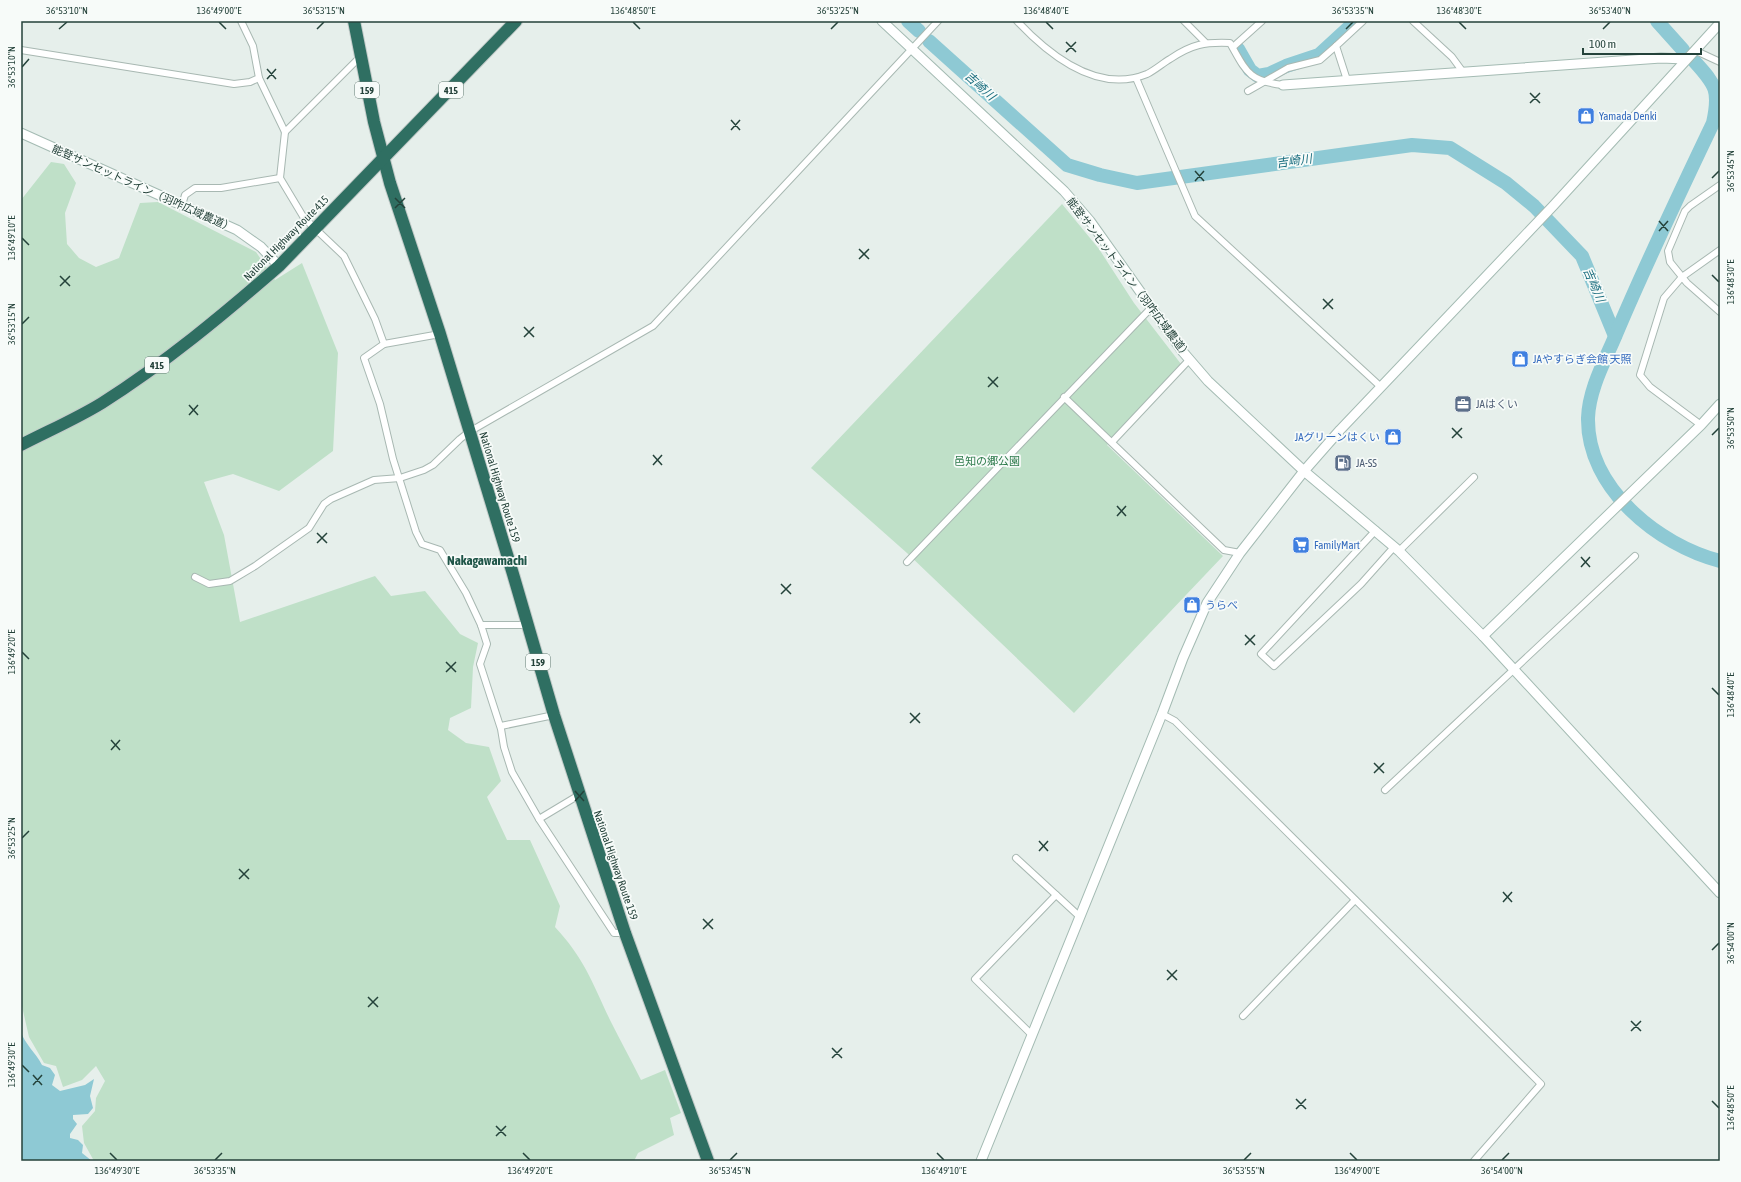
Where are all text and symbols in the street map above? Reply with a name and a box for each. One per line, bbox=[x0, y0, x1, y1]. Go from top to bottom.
text: 36°53'10"N bbox=[46, 5, 88, 16]
text: 136°49'00"E bbox=[197, 5, 242, 16]
text: 36°53'15"N bbox=[303, 5, 345, 16]
text: 136°48'50"E bbox=[611, 5, 656, 16]
text: 36°53'25"N bbox=[817, 5, 859, 16]
text: 136°48'40"E bbox=[1024, 5, 1069, 16]
text: 36°53'35"N bbox=[1332, 5, 1374, 16]
text: 136°48'30"E bbox=[1437, 5, 1482, 16]
text: 36°53'40"N bbox=[1589, 5, 1631, 16]
scale bar bbox=[1583, 30, 1701, 56]
text: 100 m bbox=[1589, 37, 1616, 51]
text: 36°53'10"N bbox=[6, 46, 17, 88]
water label: 吉崎川 bbox=[962, 69, 1000, 105]
road number: 159 bbox=[355, 82, 379, 98]
road number: 415 bbox=[439, 82, 463, 98]
shop icon: Yamada Denki bbox=[1576, 106, 1596, 126]
place label: Yamada Denki bbox=[1599, 110, 1657, 122]
street label: 能登サンセットライン（羽咋広域農道） bbox=[50, 142, 236, 234]
text: 36°53'45"N bbox=[1725, 150, 1736, 192]
water label: 吉崎川 bbox=[1275, 151, 1315, 170]
street label: National Highway Route 415 bbox=[241, 193, 331, 283]
street label: 能登サンセットライン（羽咋広域農道） bbox=[1065, 195, 1193, 361]
text: 136°49'10"E bbox=[6, 215, 17, 260]
text: 136°48'30"E bbox=[1725, 259, 1736, 304]
water label: 吉崎川 bbox=[1581, 266, 1608, 306]
text: 36°53'15"N bbox=[6, 303, 17, 345]
shop icon: JAやすらぎ会館 天照 bbox=[1510, 349, 1530, 369]
place label: JAやすらぎ会館 天照 bbox=[1533, 353, 1631, 365]
road number: 415 bbox=[145, 357, 169, 373]
office icon: JAはくい bbox=[1453, 394, 1473, 414]
place label: JAはくい bbox=[1476, 398, 1518, 410]
text: 36°53'50"N bbox=[1725, 407, 1736, 449]
shop icon: JAグリーンはくい bbox=[1383, 427, 1403, 447]
street label: National Highway Route 159 bbox=[477, 430, 523, 544]
place label: JAグリーンはくい bbox=[1295, 431, 1380, 443]
fuel station icon: JA-SS bbox=[1333, 453, 1353, 473]
park label: 邑知の郷公園 bbox=[954, 455, 1020, 467]
place label: JA-SS bbox=[1356, 457, 1377, 469]
supermarket icon: FamilyMart bbox=[1291, 535, 1311, 555]
place label: FamilyMart bbox=[1314, 539, 1360, 551]
district label: Nakagawamachi bbox=[447, 553, 527, 568]
shop icon: うらべ bbox=[1182, 595, 1202, 615]
place label: うらべ bbox=[1205, 599, 1238, 611]
text: 136°49'20"E bbox=[6, 629, 17, 674]
road number: 159 bbox=[526, 654, 550, 670]
text: 136°48'40"E bbox=[1725, 672, 1736, 717]
street label: National Highway Route 159 bbox=[592, 809, 640, 921]
text: 36°53'25"N bbox=[6, 817, 17, 859]
text: 36°54'00"N bbox=[1725, 922, 1736, 964]
text: 136°49'30"E bbox=[6, 1042, 17, 1087]
text: 136°48'50"E bbox=[1725, 1085, 1736, 1130]
text: 136°49'30"E bbox=[95, 1165, 140, 1176]
text: 36°53'35"N bbox=[194, 1165, 236, 1176]
text: 136°49'20"E bbox=[508, 1165, 553, 1176]
text: 36°53'45"N bbox=[709, 1165, 751, 1176]
text: 136°49'10"E bbox=[922, 1165, 967, 1176]
text: 36°53'55"N bbox=[1223, 1165, 1265, 1176]
text: 136°49'00"E bbox=[1335, 1165, 1380, 1176]
text: 36°54'00"N bbox=[1481, 1165, 1523, 1176]

